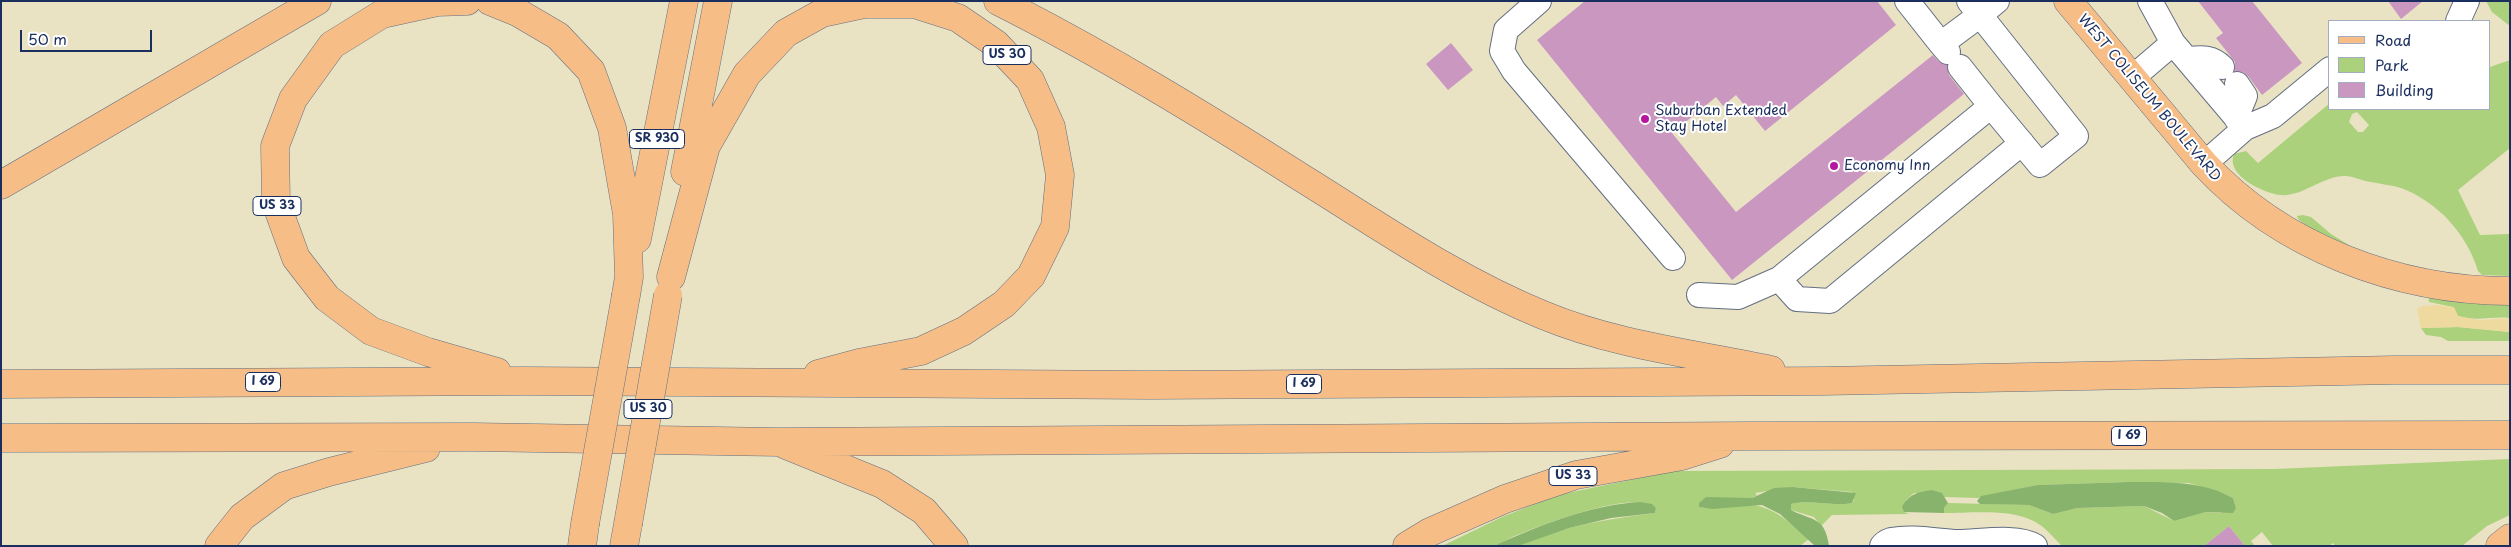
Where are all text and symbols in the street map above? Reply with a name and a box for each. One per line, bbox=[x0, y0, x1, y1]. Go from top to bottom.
street label: WEST COLISEUM BOULEVARD bbox=[2074, 11, 2224, 185]
scale bar bbox=[22, 20, 155, 52]
legend bbox=[2328, 20, 2491, 110]
text: 50 m bbox=[28, 27, 67, 50]
text: Road bbox=[2375, 28, 2411, 51]
road number: US 30 bbox=[983, 46, 1031, 64]
text: Park bbox=[2375, 53, 2409, 76]
text: Building bbox=[2375, 78, 2434, 101]
place label: Suburban Extended Stay Hotel bbox=[1655, 103, 1787, 136]
marker: Suburban Extended Stay Hotel bbox=[1639, 113, 1651, 125]
road number: SR 930 bbox=[630, 130, 684, 148]
place label: Economy Inn bbox=[1844, 158, 1930, 174]
marker: Economy Inn bbox=[1828, 160, 1840, 172]
road number: US 33 bbox=[253, 197, 301, 216]
road number: I 69 bbox=[246, 372, 280, 392]
road number: I 69 bbox=[1286, 374, 1322, 394]
road number: US 30 bbox=[624, 399, 672, 418]
road number: I 69 bbox=[2112, 426, 2146, 446]
road number: US 33 bbox=[1549, 466, 1597, 486]

